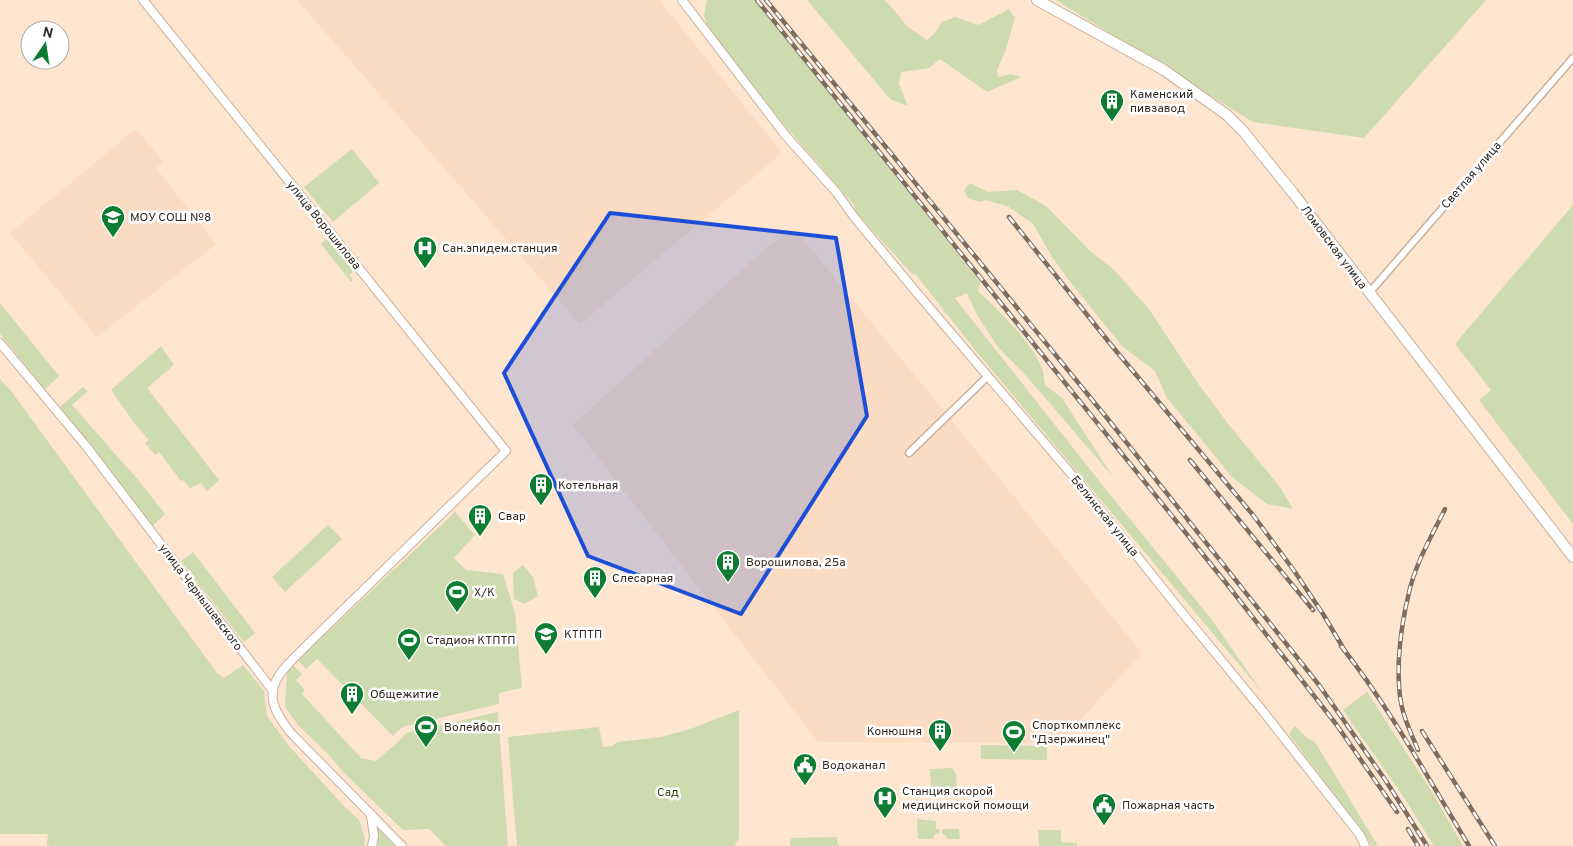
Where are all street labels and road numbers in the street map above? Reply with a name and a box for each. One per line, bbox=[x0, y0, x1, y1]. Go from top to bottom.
street label: Светлая улица bbox=[1438, 139, 1505, 213]
street label: улица Ворошилова bbox=[282, 178, 364, 273]
street label: Ломовская улица bbox=[1296, 202, 1370, 293]
street label: Белинская улица bbox=[1067, 473, 1142, 560]
street label: улица Чернышевского bbox=[155, 541, 246, 655]

